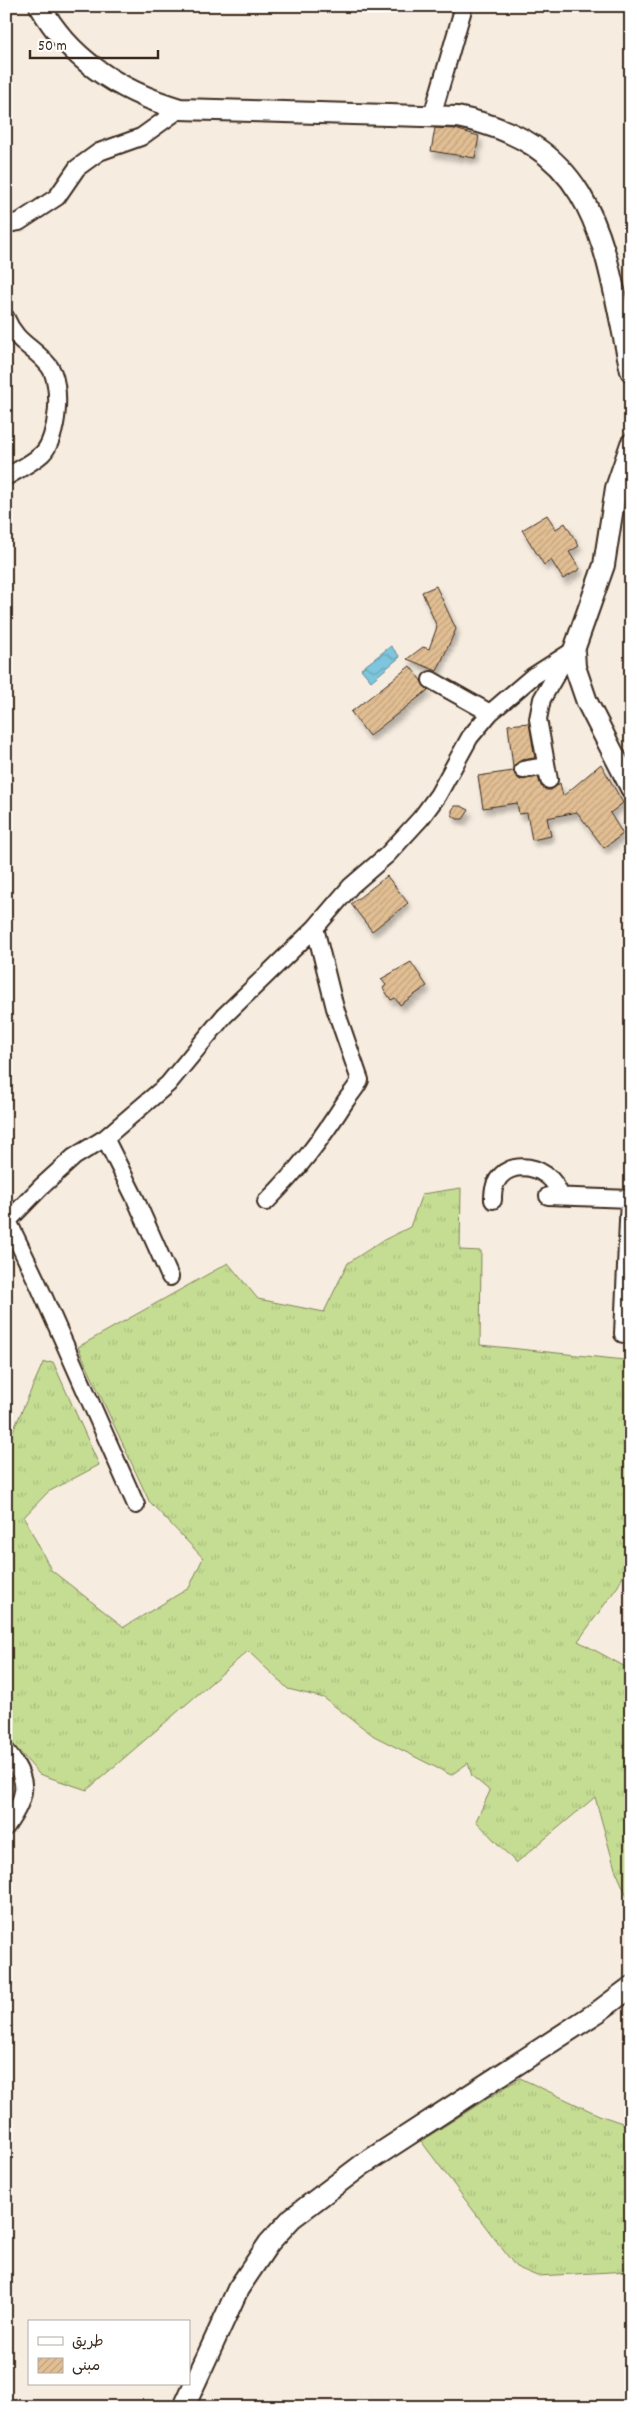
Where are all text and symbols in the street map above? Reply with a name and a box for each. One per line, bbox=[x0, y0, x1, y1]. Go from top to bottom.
scale bar bbox=[30, 28, 158, 60]
text: 50 m bbox=[38, 36, 67, 58]
legend bbox=[28, 2320, 190, 2386]
text: طريق bbox=[72, 2332, 104, 2354]
text: مبنى bbox=[72, 2356, 100, 2378]

